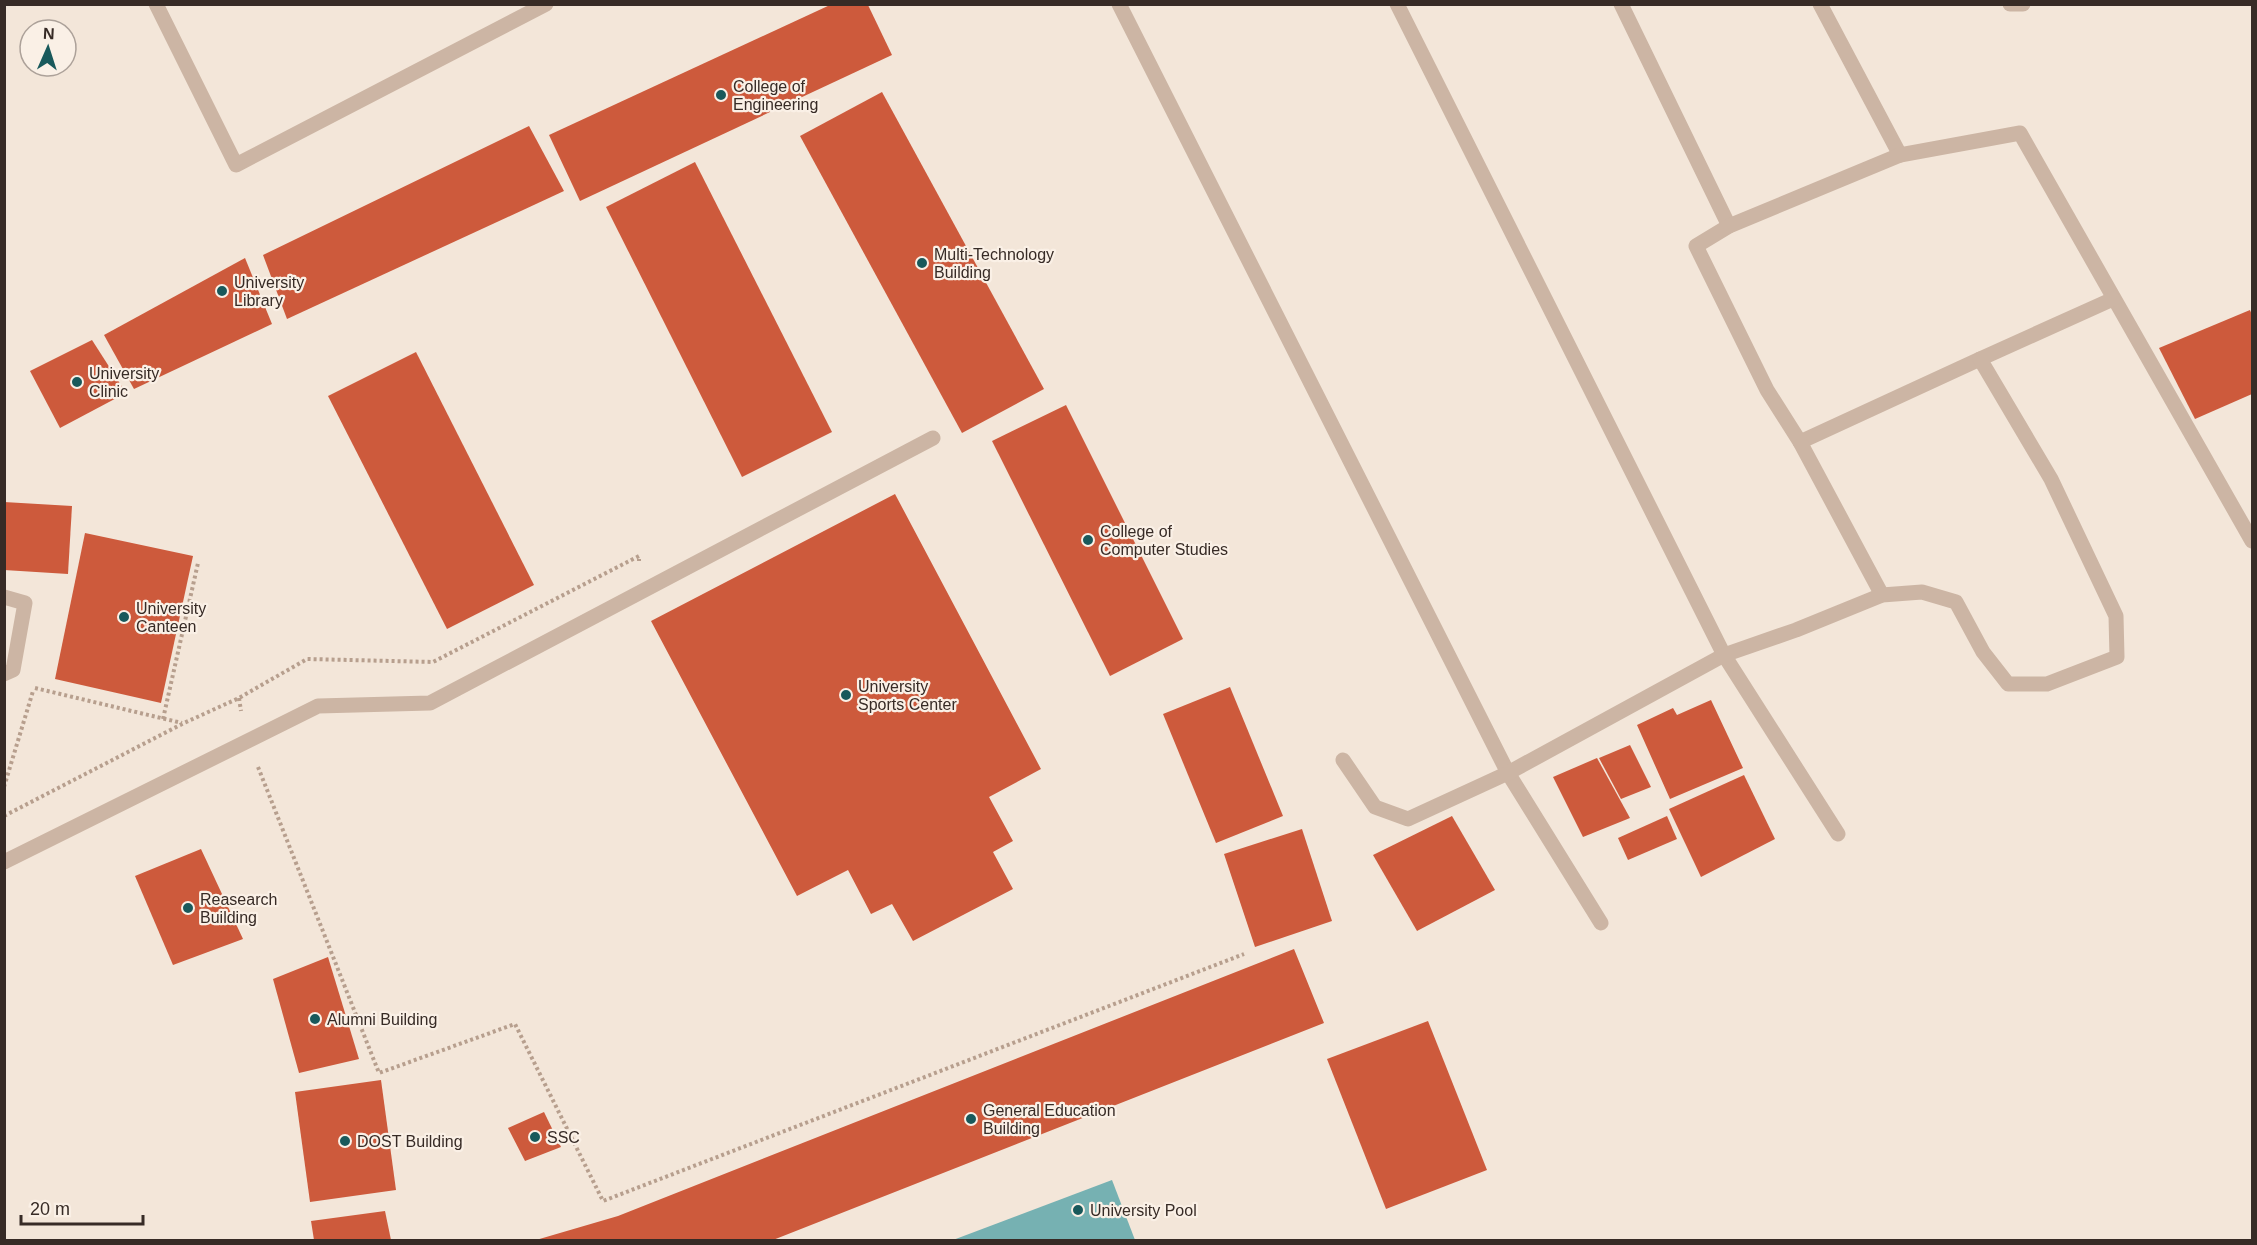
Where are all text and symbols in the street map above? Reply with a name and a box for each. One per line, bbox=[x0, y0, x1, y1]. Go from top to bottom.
north arrow bbox=[18, 18, 78, 78]
text: N bbox=[43, 25, 55, 42]
place label: College of Engineering bbox=[733, 78, 818, 113]
marker: College of Engineering bbox=[714, 88, 728, 102]
place label: Multi-Technology Building bbox=[934, 246, 1054, 281]
marker: Multi-Technology Building bbox=[915, 256, 929, 270]
place label: University Library bbox=[234, 274, 304, 309]
marker: University Library bbox=[215, 284, 229, 298]
place label: University Clinic bbox=[89, 365, 159, 400]
marker: University Clinic bbox=[70, 375, 84, 389]
place label: College of Computer Studies bbox=[1100, 523, 1228, 558]
marker: College of Computer Studies bbox=[1081, 533, 1095, 547]
place label: University Canteen bbox=[136, 600, 206, 635]
marker: University Canteen bbox=[117, 610, 131, 624]
place label: University Sports Center bbox=[858, 678, 957, 713]
marker: University Sports Center bbox=[839, 688, 853, 702]
place label: Reasearch Building bbox=[200, 891, 277, 926]
marker: Reasearch Building bbox=[181, 901, 195, 915]
place label: Alumni Building bbox=[327, 1011, 437, 1028]
marker: Alumni Building bbox=[308, 1012, 322, 1026]
place label: General Education Building bbox=[983, 1102, 1116, 1137]
marker: General Education Building bbox=[964, 1112, 978, 1126]
place label: SSC bbox=[547, 1129, 580, 1146]
marker: SSC bbox=[528, 1130, 542, 1144]
place label: DOST Building bbox=[357, 1133, 463, 1150]
marker: DOST Building bbox=[338, 1134, 352, 1148]
scale bar bbox=[21, 1188, 142, 1226]
text: 20 m bbox=[30, 1199, 70, 1219]
place label: University Pool bbox=[1090, 1202, 1197, 1219]
marker: University Pool bbox=[1071, 1203, 1085, 1217]

